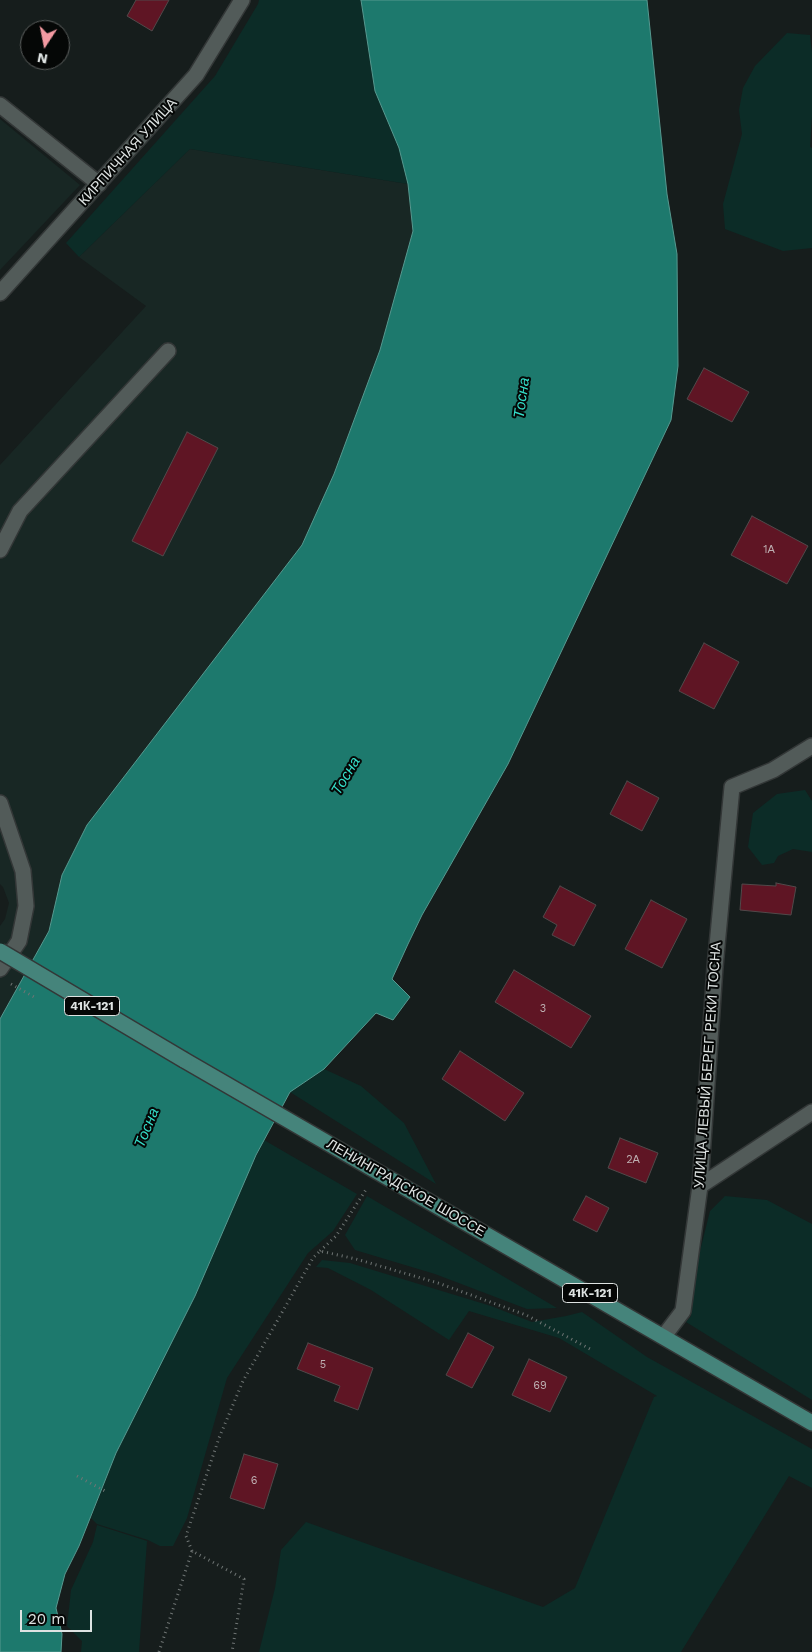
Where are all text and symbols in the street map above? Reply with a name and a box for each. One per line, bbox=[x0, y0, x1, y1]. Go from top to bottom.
north arrow bbox=[20, 20, 70, 70]
text: N bbox=[36, 50, 49, 68]
street label: КИРПИЧНАЯ УЛИЦА bbox=[75, 95, 181, 209]
water label: Тосна bbox=[510, 376, 534, 420]
house number: 1А bbox=[763, 543, 775, 557]
water label: Тосна bbox=[328, 754, 364, 798]
street label: УЛИЦА ЛЕВЫЙ БЕРЕГ РЕКИ ТОСНА bbox=[691, 941, 725, 1189]
road number: 41К-121 bbox=[64, 996, 120, 1016]
house number: 3 bbox=[540, 1002, 546, 1016]
water label: Тосна bbox=[131, 1106, 163, 1150]
street label: ЛЕНИНГРАДСКОЕ ШОССЕ bbox=[324, 1136, 488, 1240]
house number: 2А bbox=[626, 1153, 640, 1167]
road number: 41К-121 bbox=[562, 1284, 618, 1302]
house number: 5 bbox=[320, 1358, 326, 1372]
house number: 69 bbox=[533, 1379, 547, 1393]
house number: 6 bbox=[251, 1474, 257, 1488]
scale bar bbox=[22, 1600, 95, 1632]
text: 20 m bbox=[28, 1610, 66, 1628]

